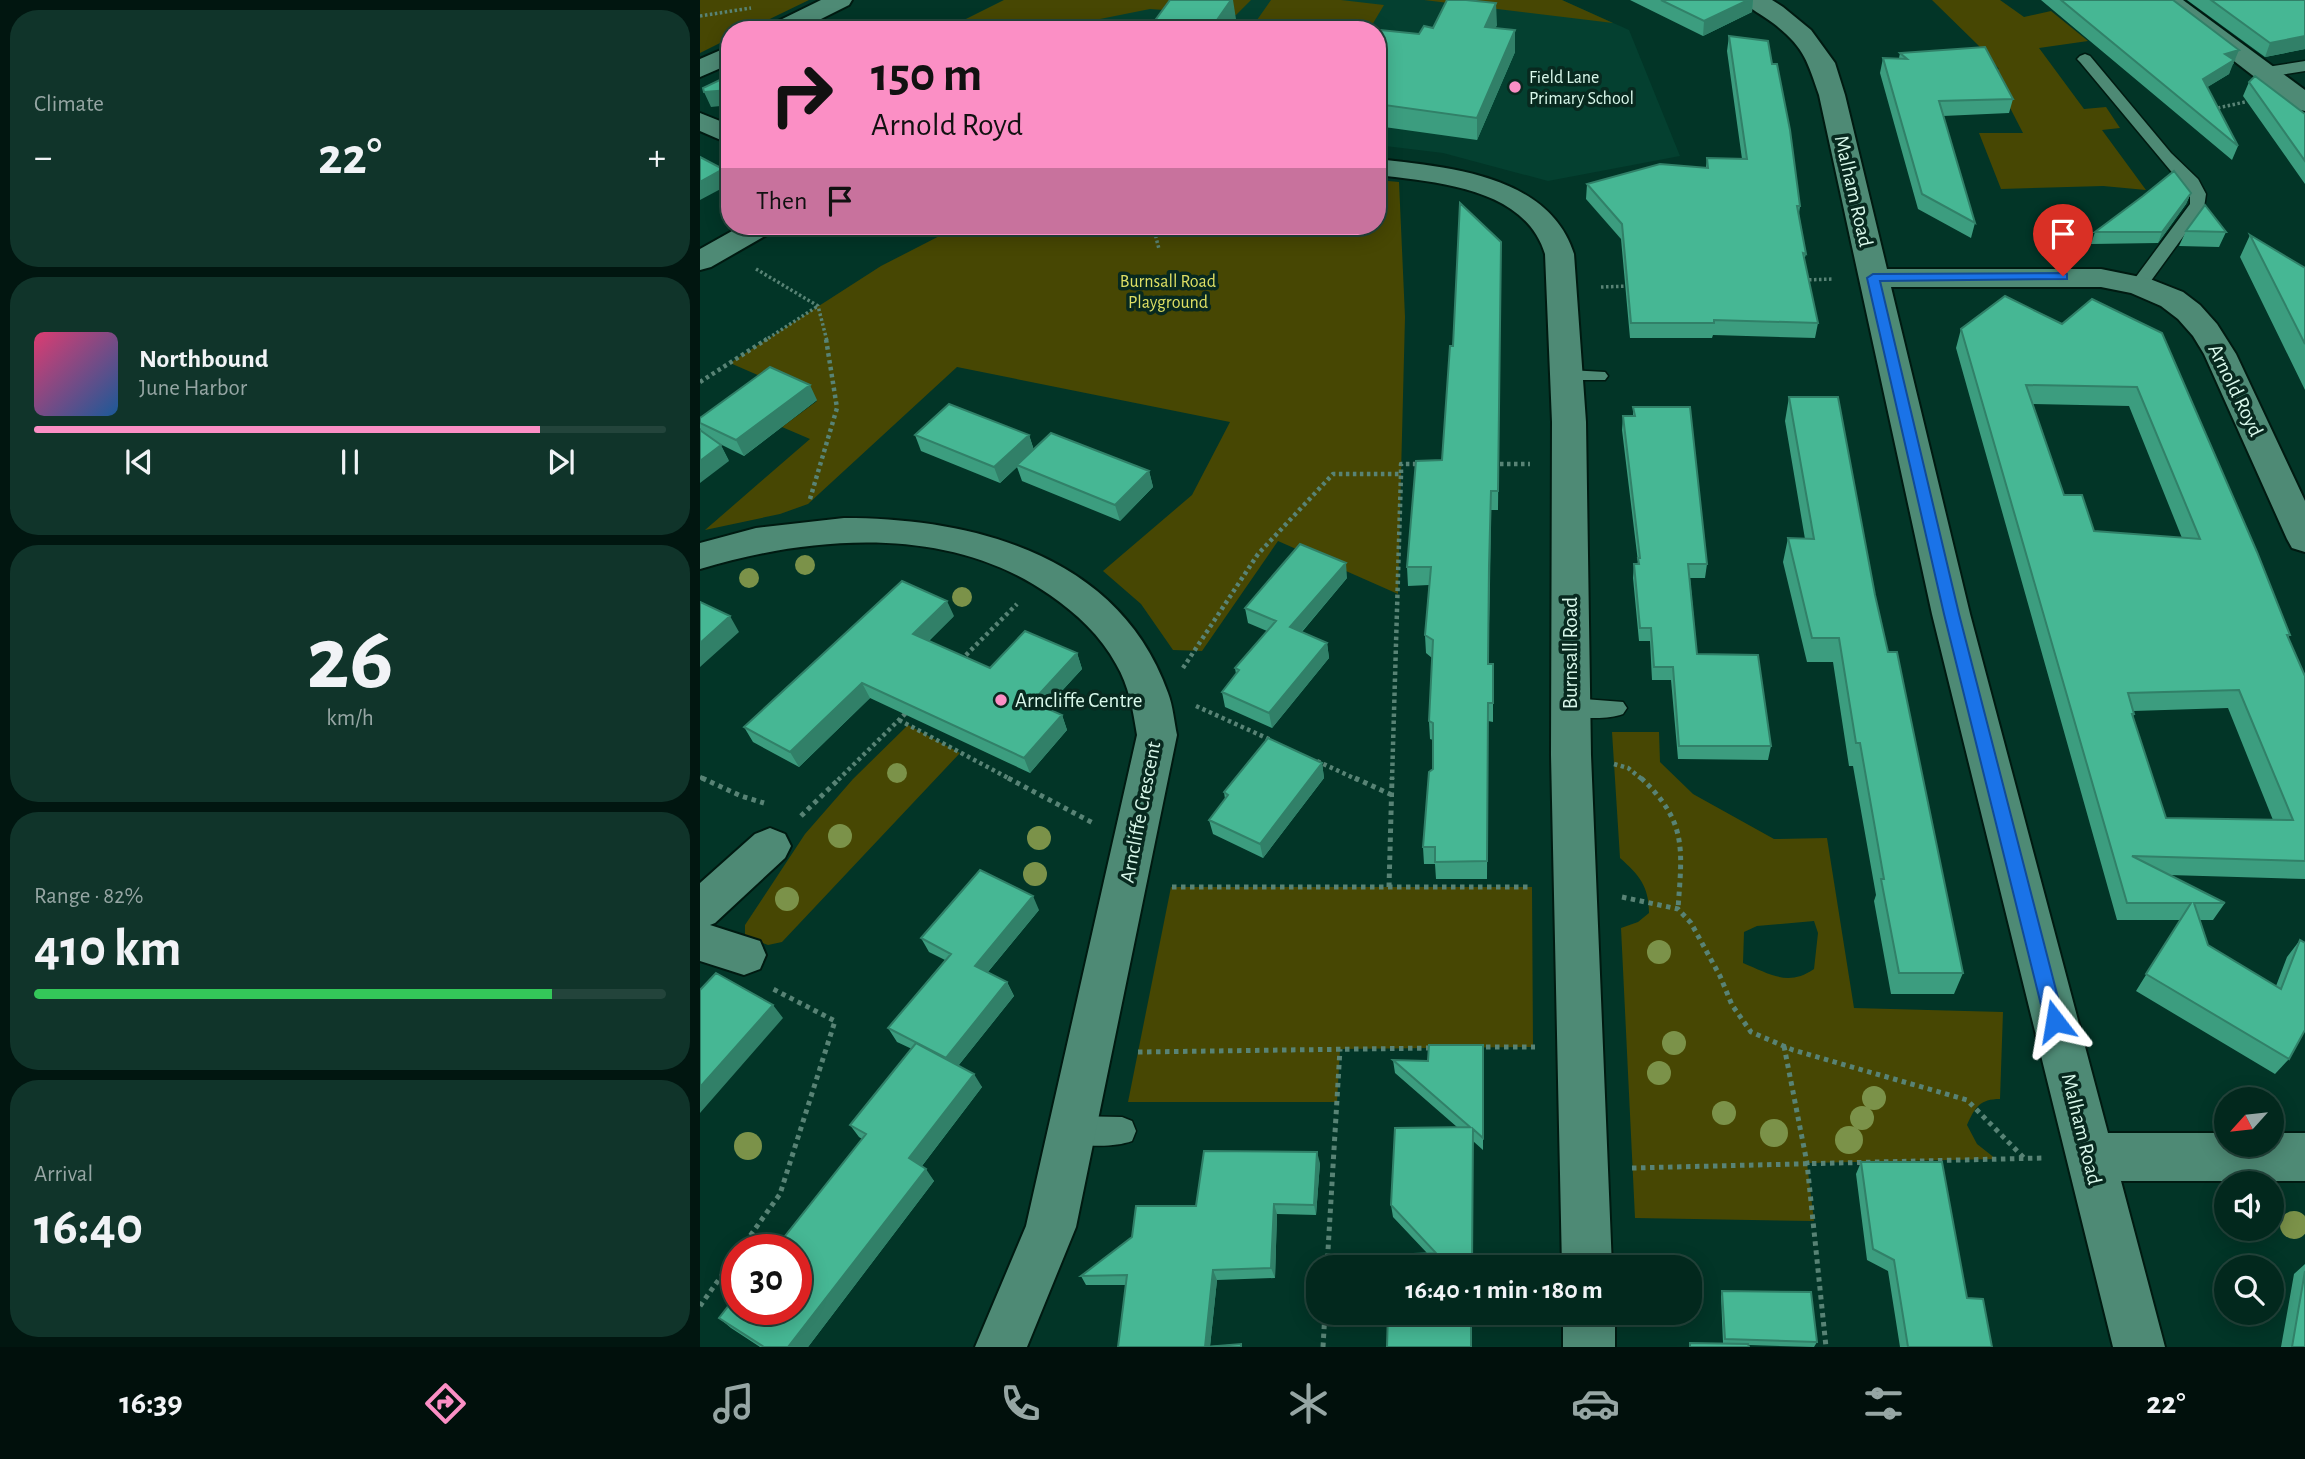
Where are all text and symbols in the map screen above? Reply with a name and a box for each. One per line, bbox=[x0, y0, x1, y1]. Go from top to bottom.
icon: right bbox=[756, 49, 847, 140]
text: 150 m bbox=[871, 51, 982, 100]
place label: Field Lane Primary School bbox=[1529, 69, 1634, 108]
marker: Field Lane Primary School bbox=[1507, 79, 1523, 95]
text: Climate bbox=[34, 93, 104, 116]
text: Arnold Royd bbox=[871, 109, 1023, 141]
text: 22° bbox=[318, 131, 382, 183]
street label: Malham Road bbox=[1830, 133, 1877, 249]
text: − bbox=[34, 139, 52, 177]
text: + bbox=[648, 139, 666, 177]
icon: arrive bbox=[821, 182, 859, 220]
text: Then bbox=[756, 188, 807, 214]
pin bbox=[2033, 204, 2093, 276]
icon: arrive bbox=[2044, 215, 2082, 253]
park label: Burnsall Road Playground bbox=[1120, 273, 1216, 312]
street label: Arnold Royd bbox=[2204, 341, 2267, 440]
text: Northbound bbox=[139, 346, 268, 372]
text: June Harbor bbox=[139, 377, 247, 400]
icon: previous bbox=[120, 443, 158, 481]
icon: pause bbox=[331, 443, 369, 481]
icon: next bbox=[542, 443, 580, 481]
street label: Burnsall Road bbox=[1560, 597, 1581, 709]
text: 26 bbox=[307, 614, 393, 705]
place label: Arncliffe Centre bbox=[1015, 690, 1143, 711]
marker: Arncliffe Centre bbox=[993, 692, 1009, 708]
text: km/h bbox=[326, 707, 374, 730]
street label: Arncliffe Crescent bbox=[1117, 739, 1165, 884]
text: Range · 82% bbox=[34, 885, 144, 908]
text: 410 km bbox=[34, 923, 182, 975]
position arrow bbox=[2018, 984, 2092, 1058]
street label: Malham Road bbox=[2058, 1071, 2105, 1187]
north arrow bbox=[2214, 1087, 2284, 1157]
map controls bbox=[2214, 1087, 2284, 1325]
text: Arrival bbox=[34, 1163, 93, 1186]
button: sound bbox=[2214, 1171, 2284, 1241]
text: 16:40 bbox=[34, 1201, 143, 1253]
speed limit sign: 30 bbox=[721, 1234, 812, 1325]
button: search bbox=[2214, 1255, 2284, 1325]
text: 16:40 · 1 min · 180 m bbox=[1405, 1277, 1603, 1303]
icon: directions bbox=[421, 1379, 470, 1428]
icon: music bbox=[709, 1379, 758, 1428]
icon: phone bbox=[996, 1379, 1045, 1428]
icon: climate bbox=[1284, 1379, 1333, 1428]
icon: car bbox=[1571, 1379, 1620, 1428]
icon: filters bbox=[1859, 1379, 1908, 1428]
text: 16:39 bbox=[119, 1387, 183, 1419]
text: 22° bbox=[2146, 1387, 2186, 1419]

